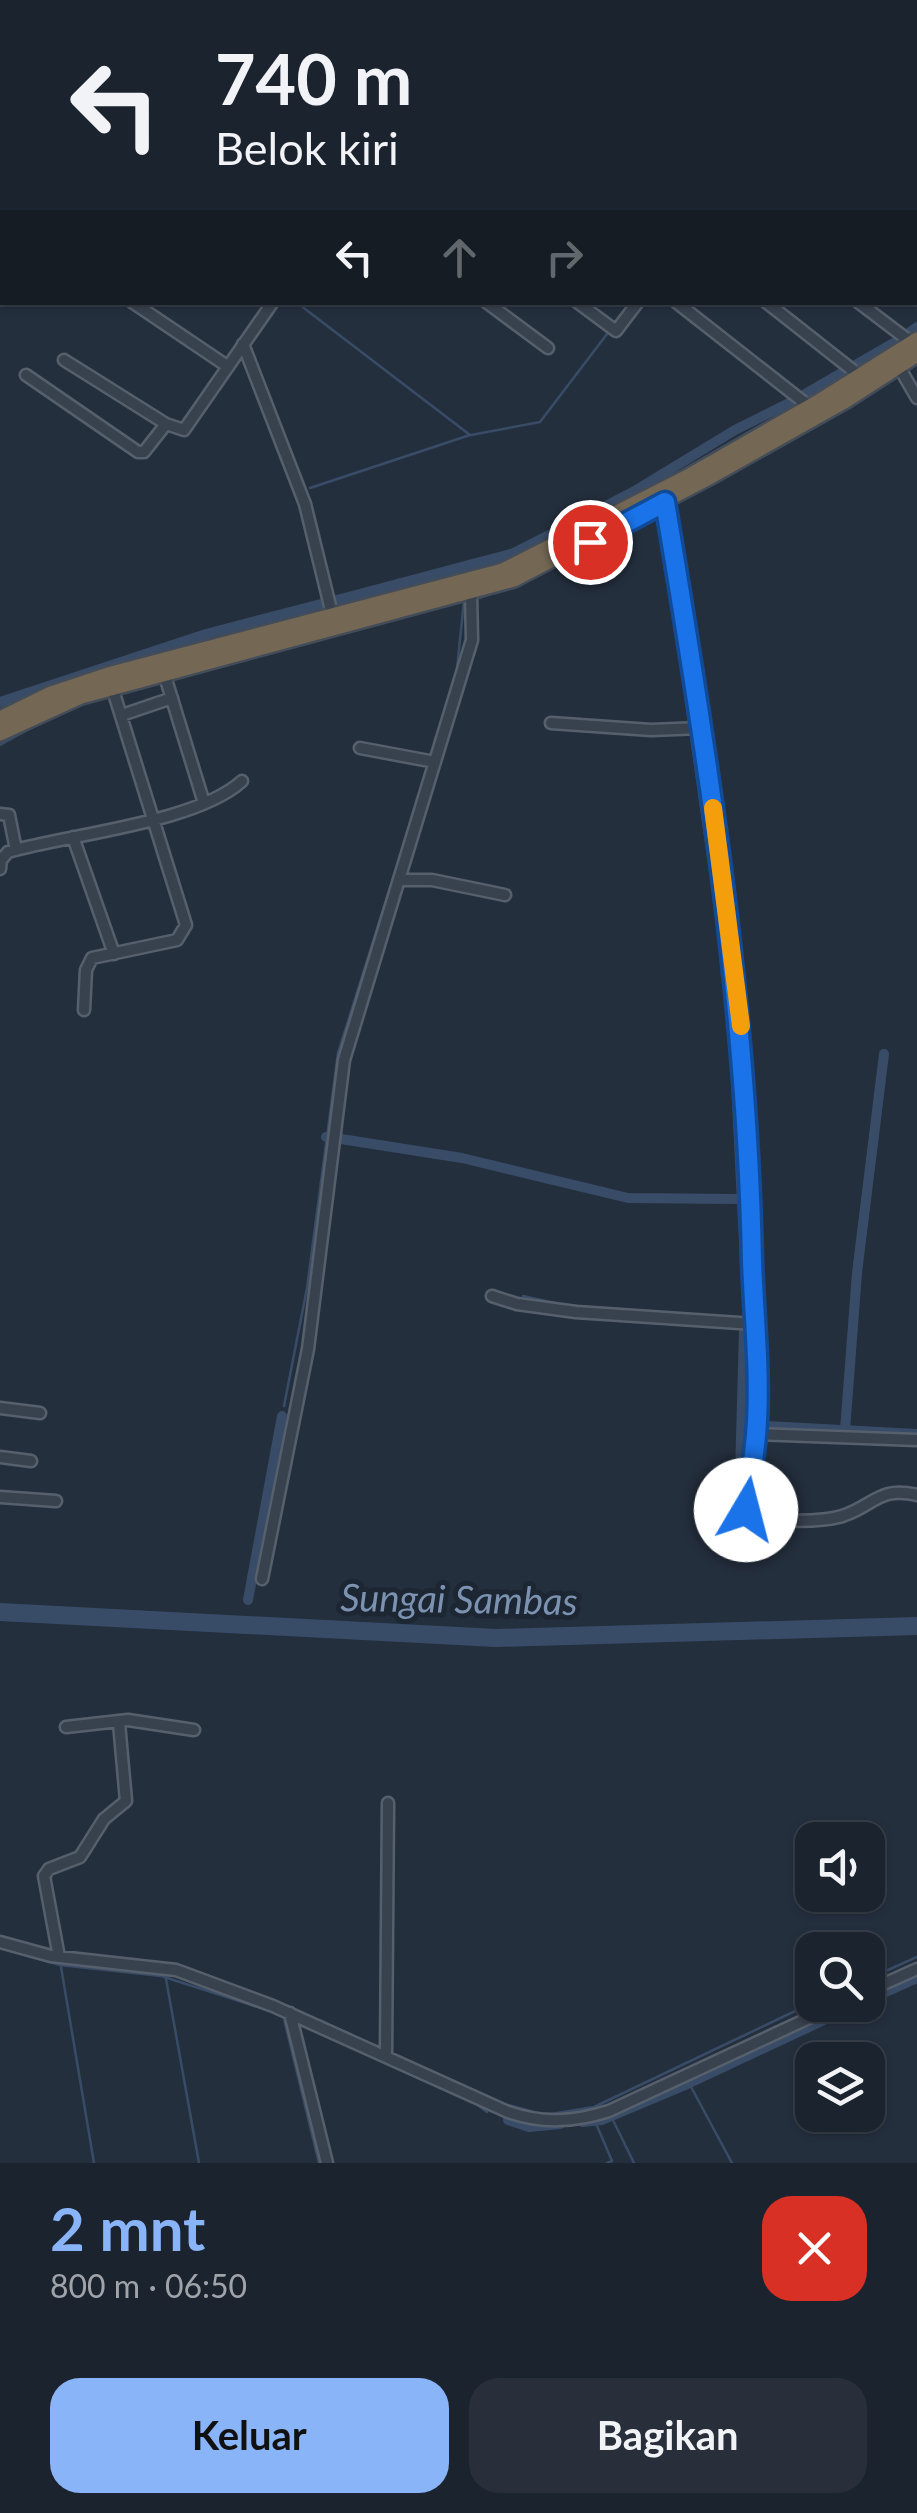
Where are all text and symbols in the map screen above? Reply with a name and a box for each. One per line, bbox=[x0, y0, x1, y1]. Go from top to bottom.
text: 740 m bbox=[215, 36, 412, 120]
icon: left bbox=[50, 40, 180, 170]
text: Belok kiri bbox=[215, 121, 399, 175]
icon: left bbox=[327, 230, 382, 285]
icon: ahead bbox=[432, 230, 487, 285]
icon: right bbox=[537, 230, 592, 285]
pin bbox=[548, 500, 633, 585]
icon: arrive bbox=[563, 515, 618, 570]
position arrow bbox=[694, 1458, 798, 1562]
water label: Sungai Sambas bbox=[340, 1573, 578, 1623]
map controls bbox=[795, 1822, 885, 2132]
button: sound bbox=[795, 1822, 885, 1912]
button: search bbox=[795, 1932, 885, 2022]
button: layers bbox=[795, 2042, 885, 2132]
text: 2 mnt bbox=[50, 2192, 205, 2264]
button: close bbox=[762, 2196, 867, 2301]
text: 800 m · 06:50 bbox=[50, 2266, 247, 2305]
button: Keluar bbox=[50, 2378, 449, 2493]
button: Bagikan bbox=[469, 2378, 867, 2493]

